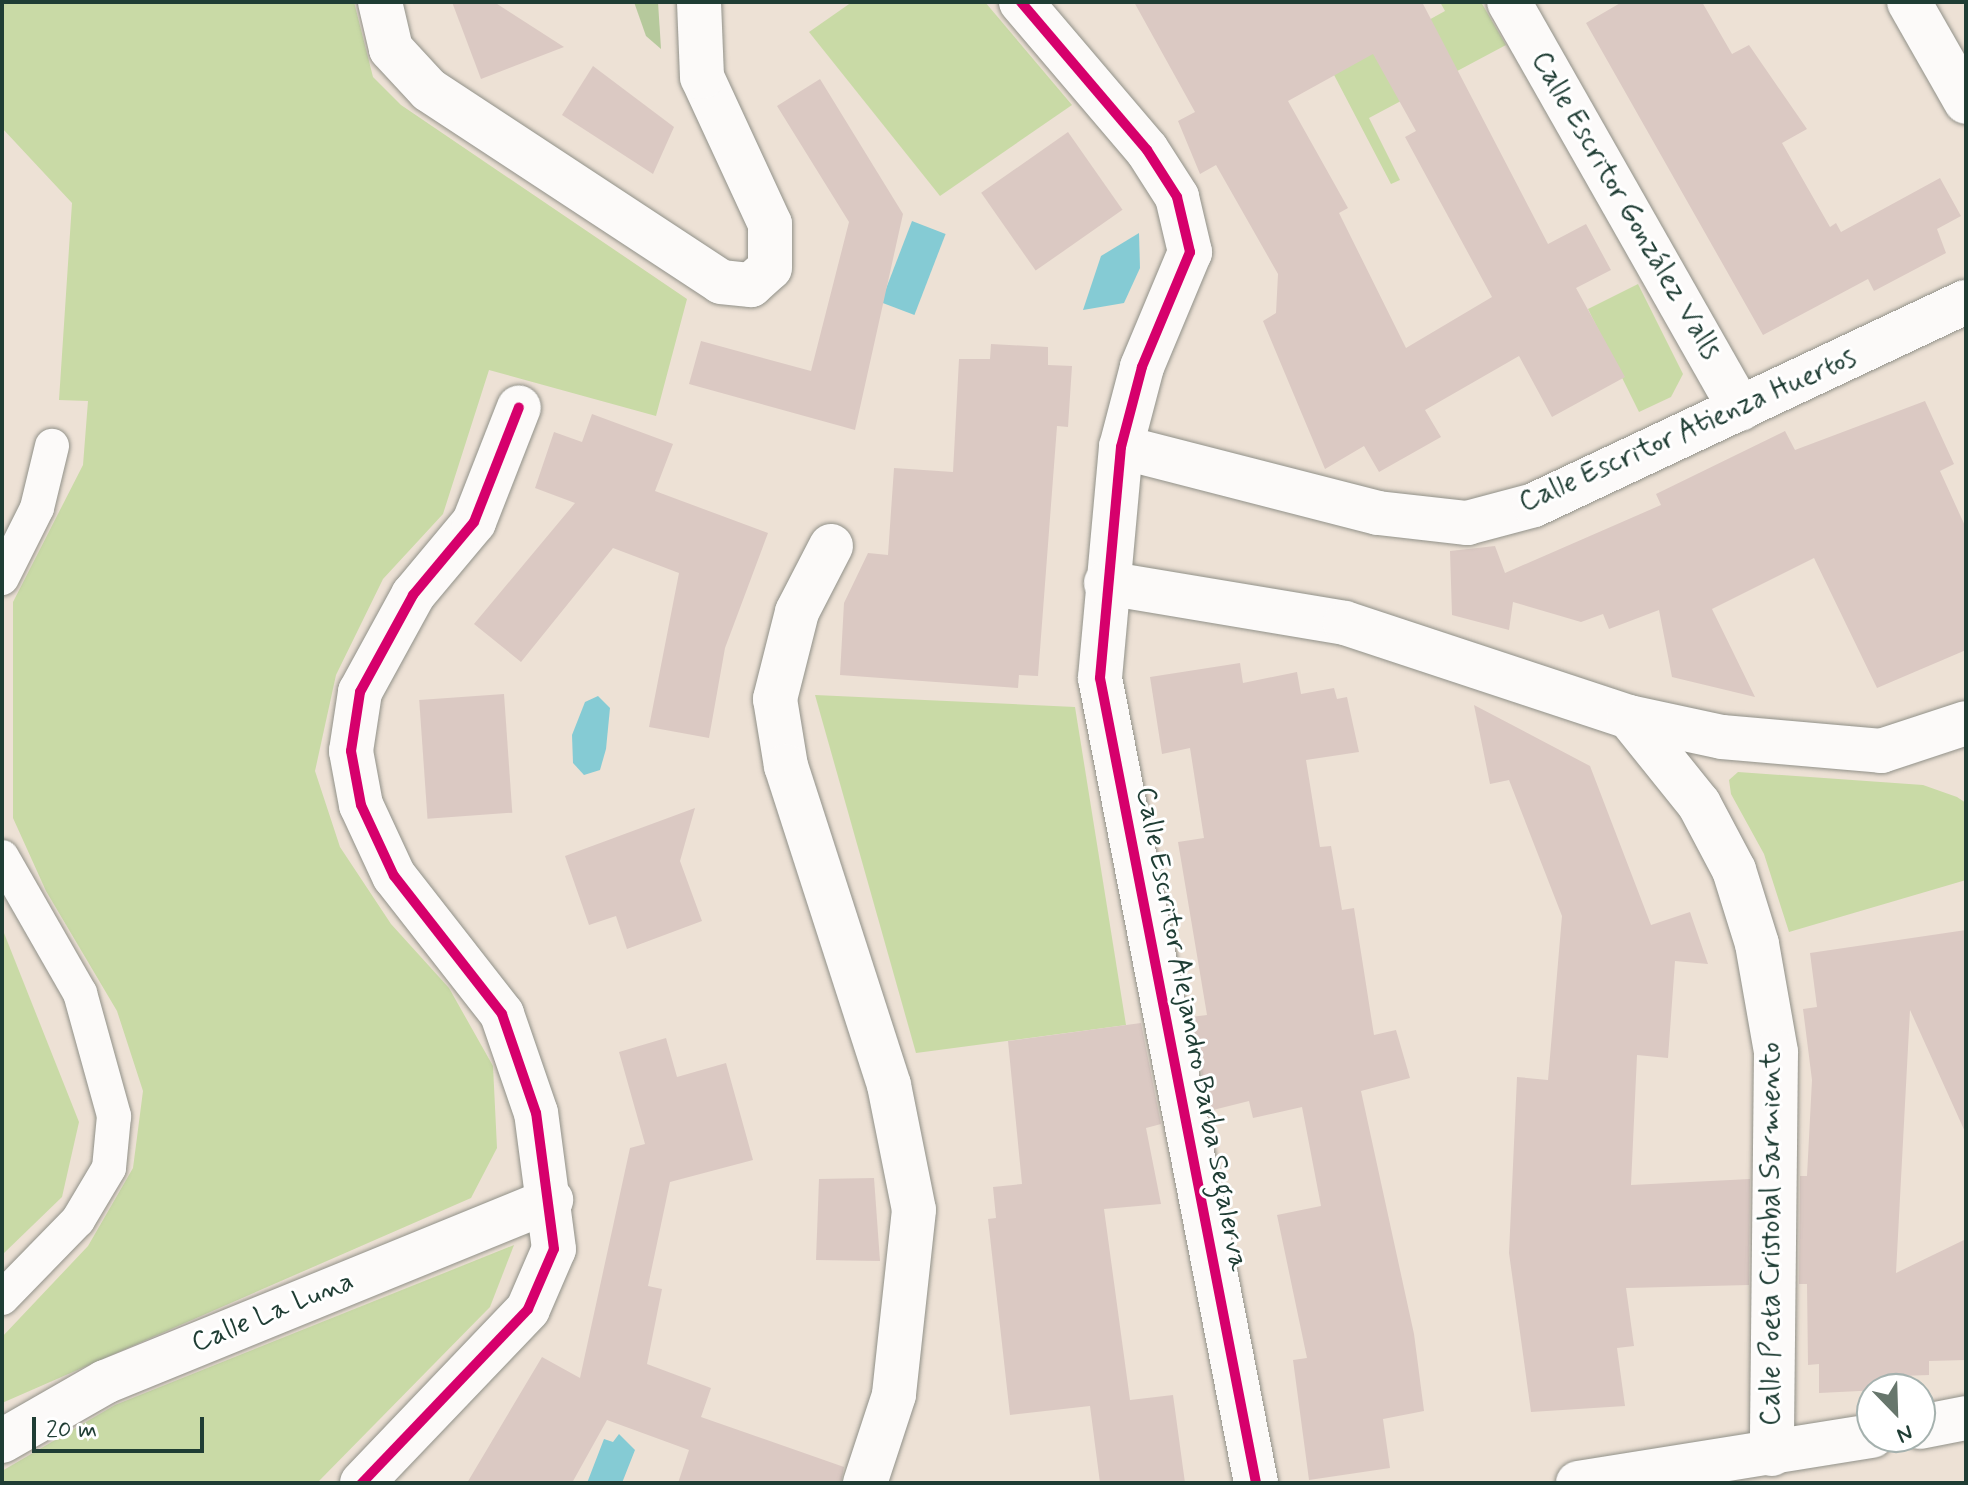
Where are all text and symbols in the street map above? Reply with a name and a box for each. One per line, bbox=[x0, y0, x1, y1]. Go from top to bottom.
street label: Calle Escritor González Valls bbox=[1524, 47, 1726, 365]
street label: Calle Escritor Atienza Huertos bbox=[1515, 341, 1861, 521]
street label: Calle Escritor Alejandro Barba Segalerva bbox=[1127, 781, 1255, 1277]
street label: Calle Poeta Cristobal Sarmiento bbox=[1755, 1046, 1789, 1422]
street label: Calle La Luna bbox=[190, 1266, 356, 1360]
north arrow bbox=[1856, 1373, 1936, 1453]
scale bar bbox=[36, 1401, 208, 1451]
text: 20 m bbox=[46, 1415, 97, 1446]
text: N bbox=[1892, 1418, 1917, 1449]

